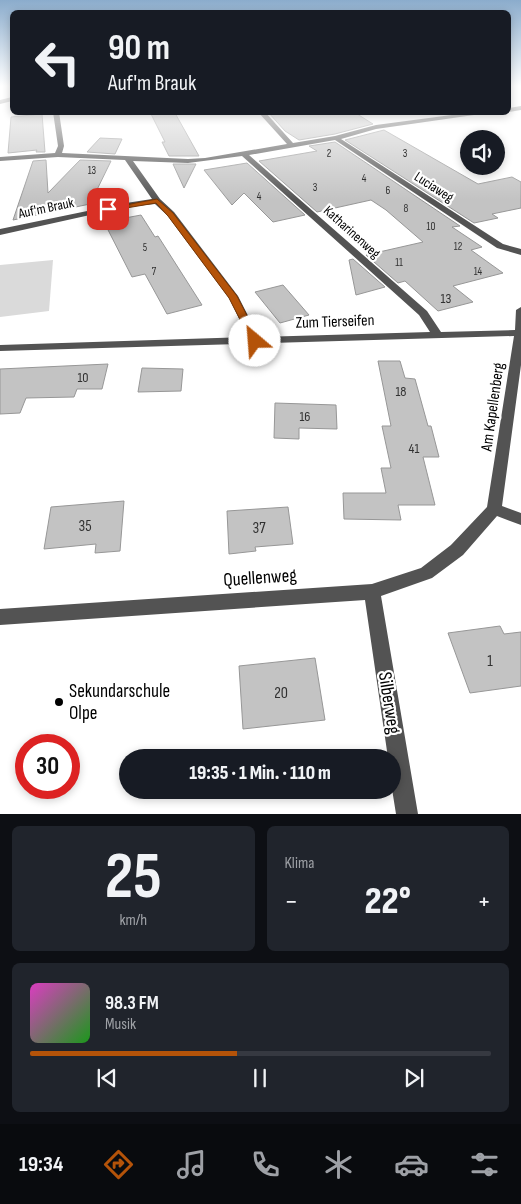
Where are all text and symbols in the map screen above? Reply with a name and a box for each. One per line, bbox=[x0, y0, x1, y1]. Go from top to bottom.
text: 90 m bbox=[108, 27, 170, 70]
icon: left bbox=[25, 30, 90, 95]
text: Auf'm Brauk bbox=[108, 70, 196, 97]
map controls bbox=[460, 130, 505, 175]
button: sound bbox=[460, 130, 505, 175]
house number: 2 bbox=[327, 147, 332, 160]
house number: 3 bbox=[403, 147, 408, 160]
house number: 13 bbox=[88, 164, 97, 177]
street label: Luciaweg bbox=[411, 168, 457, 206]
house number: 4 bbox=[362, 172, 367, 185]
house number: 3 bbox=[313, 181, 318, 194]
house number: 6 bbox=[386, 184, 391, 197]
pin bbox=[87, 188, 129, 230]
house number: 4 bbox=[257, 190, 262, 203]
street label: Auf'm Brauk bbox=[16, 194, 76, 222]
icon: arrive bbox=[94, 195, 122, 223]
street label: Katharinenweg bbox=[320, 202, 384, 262]
house number: 8 bbox=[404, 202, 409, 215]
house number: 10 bbox=[427, 220, 435, 233]
house number: 12 bbox=[454, 240, 463, 253]
house number: 5 bbox=[143, 241, 147, 254]
house number: 11 bbox=[395, 256, 403, 269]
house number: 7 bbox=[152, 265, 157, 278]
house number: 14 bbox=[474, 265, 483, 278]
house number: 13 bbox=[441, 290, 452, 307]
street label: Zum Tierseifen bbox=[295, 311, 375, 333]
position arrow bbox=[228, 314, 280, 366]
street label: Am Kapellenberg bbox=[477, 362, 509, 453]
house number: 10 bbox=[77, 369, 89, 386]
house number: 18 bbox=[395, 383, 407, 400]
house number: 16 bbox=[299, 408, 311, 425]
house number: 41 bbox=[409, 440, 419, 457]
house number: 35 bbox=[78, 517, 92, 536]
house number: 37 bbox=[252, 519, 266, 538]
street label: Quellenweg bbox=[222, 564, 298, 592]
house number: 1 bbox=[487, 652, 493, 671]
street label: Silberweg bbox=[373, 670, 405, 736]
place label: Sekundarschule Olpe bbox=[69, 680, 170, 725]
house number: 20 bbox=[274, 684, 288, 703]
marker: Sekundarschule Olpe bbox=[53, 696, 65, 708]
speed limit sign: 30 bbox=[15, 734, 80, 799]
text: 19:35 · 1 Min. · 110 m bbox=[189, 762, 331, 785]
text: 25 bbox=[105, 839, 162, 917]
text: Klima bbox=[285, 854, 315, 873]
text: 22° bbox=[365, 879, 411, 924]
text: − bbox=[285, 885, 298, 918]
text: + bbox=[477, 885, 491, 918]
text: km/h bbox=[119, 911, 147, 930]
text: 98.3 FM bbox=[105, 992, 159, 1015]
text: Musik bbox=[105, 1015, 136, 1034]
icon: previous bbox=[93, 1064, 121, 1092]
icon: pause bbox=[246, 1064, 274, 1092]
icon: next bbox=[400, 1064, 428, 1092]
icon: directions bbox=[101, 1147, 136, 1182]
icon: music bbox=[174, 1147, 209, 1182]
icon: phone bbox=[248, 1147, 283, 1182]
icon: climate bbox=[321, 1147, 356, 1182]
icon: car bbox=[394, 1147, 429, 1182]
icon: filters bbox=[467, 1147, 502, 1182]
text: 19:34 bbox=[19, 1151, 63, 1178]

